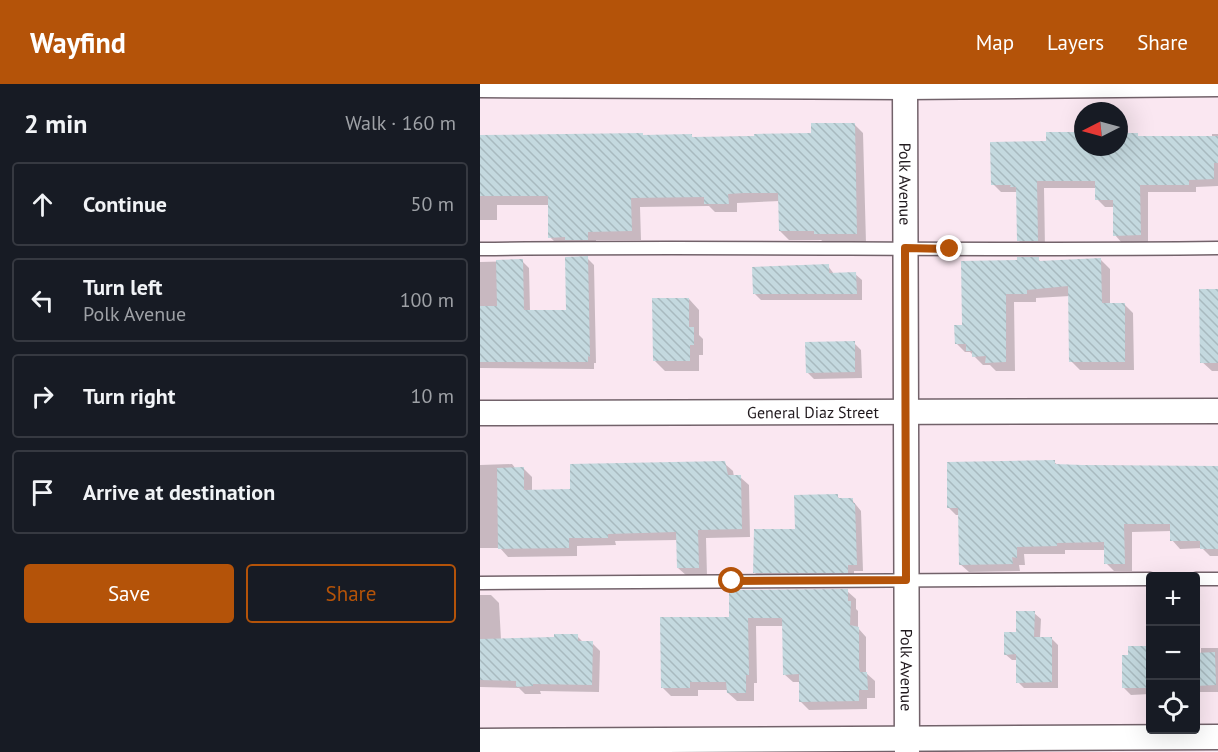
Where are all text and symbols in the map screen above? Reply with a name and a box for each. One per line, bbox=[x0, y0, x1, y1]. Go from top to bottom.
text: Wayfind bbox=[30, 24, 126, 61]
text: Map bbox=[976, 29, 1014, 56]
text: Layers bbox=[1047, 29, 1104, 56]
text: Share bbox=[1137, 29, 1188, 56]
north arrow bbox=[1074, 102, 1128, 156]
text: 2 min bbox=[24, 107, 87, 140]
text: Walk · 160 m bbox=[345, 110, 456, 136]
street label: Polk Avenue bbox=[895, 143, 915, 225]
icon: ahead bbox=[26, 188, 59, 221]
text: Continue bbox=[83, 190, 167, 218]
text: 50 m bbox=[411, 191, 454, 217]
route end bbox=[936, 235, 962, 261]
text: Turn left bbox=[83, 273, 163, 301]
icon: left bbox=[26, 284, 59, 317]
text: 100 m bbox=[400, 287, 454, 313]
text: Polk Avenue bbox=[83, 301, 186, 327]
icon: right bbox=[26, 380, 59, 413]
text: Turn right bbox=[83, 382, 175, 410]
text: 10 m bbox=[411, 383, 454, 409]
street label: General Diaz Street bbox=[747, 402, 879, 422]
icon: arrive bbox=[26, 476, 59, 509]
text: Arrive at destination bbox=[83, 478, 275, 506]
button: Save bbox=[24, 564, 234, 623]
button: Share bbox=[246, 564, 456, 623]
route start bbox=[718, 567, 744, 593]
map controls bbox=[1146, 572, 1200, 734]
button: + bbox=[1146, 572, 1200, 626]
button: − bbox=[1146, 626, 1200, 680]
street label: Polk Avenue bbox=[897, 629, 917, 711]
button: locate bbox=[1146, 680, 1200, 734]

